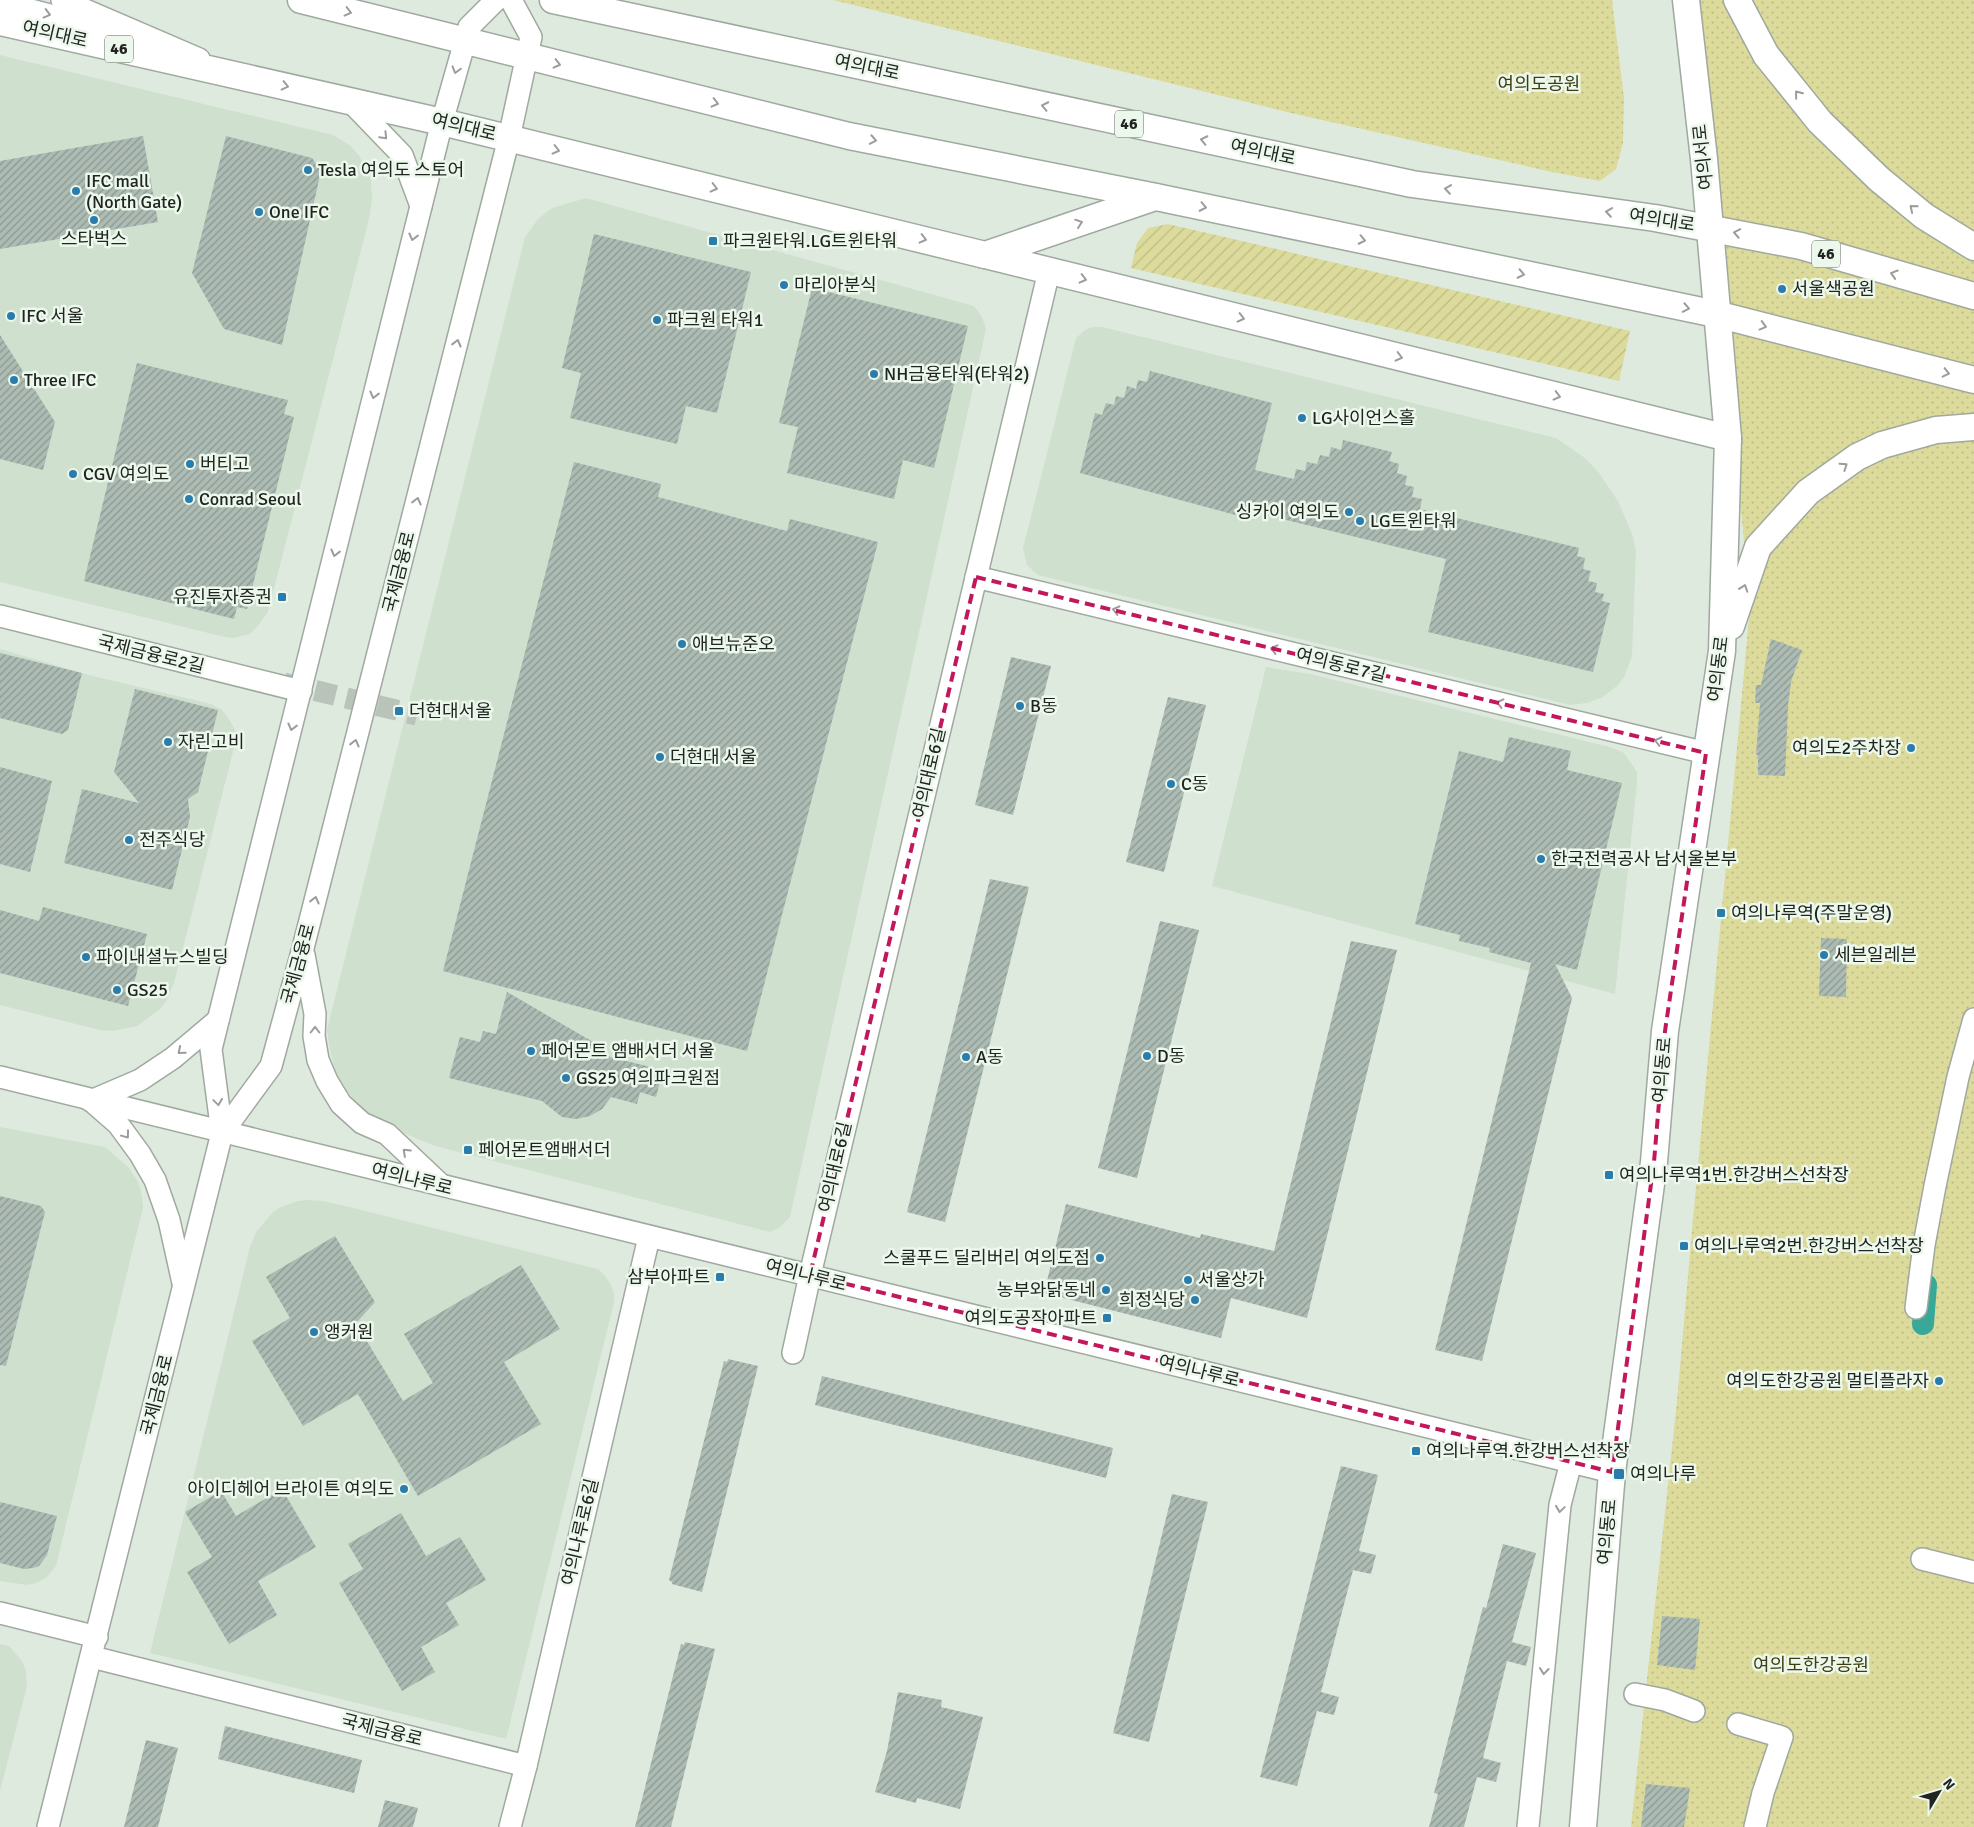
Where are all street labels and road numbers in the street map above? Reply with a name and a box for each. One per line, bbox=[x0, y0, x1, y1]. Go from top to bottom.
street label: 여의대로 bbox=[20, 16, 90, 52]
road number: 46 bbox=[105, 36, 133, 62]
street label: 여의대로 bbox=[832, 49, 902, 85]
street label: 여의대로 bbox=[429, 108, 499, 146]
road number: 46 bbox=[1115, 110, 1143, 138]
street label: 여의서로 bbox=[1689, 123, 1717, 191]
street label: 여의대로 bbox=[1228, 134, 1298, 170]
street label: 여의대로 bbox=[1628, 204, 1696, 236]
road number: 46 bbox=[1812, 240, 1840, 268]
street label: 국제금융로 bbox=[378, 529, 420, 615]
street label: 국제금융로2길 bbox=[95, 630, 207, 678]
street label: 여의동로 bbox=[1703, 635, 1733, 703]
street label: 여의동로7길 bbox=[1293, 643, 1389, 687]
street label: 여의대로6길 bbox=[908, 725, 950, 821]
street label: 국제금융로 bbox=[277, 921, 319, 1007]
street label: 여의동로 bbox=[1648, 1036, 1676, 1104]
street label: 여의대로6길 bbox=[814, 1119, 856, 1215]
street label: 여의나루로 bbox=[369, 1158, 455, 1200]
street label: 여의나루로 bbox=[763, 1254, 849, 1296]
street label: 여의나루로 bbox=[1156, 1350, 1242, 1392]
street label: 국제금융로 bbox=[136, 1352, 178, 1438]
street label: 여의나루로6길 bbox=[557, 1476, 603, 1588]
street label: 여의동로 bbox=[1593, 1498, 1621, 1566]
street label: 국제금융로 bbox=[339, 1709, 425, 1751]

